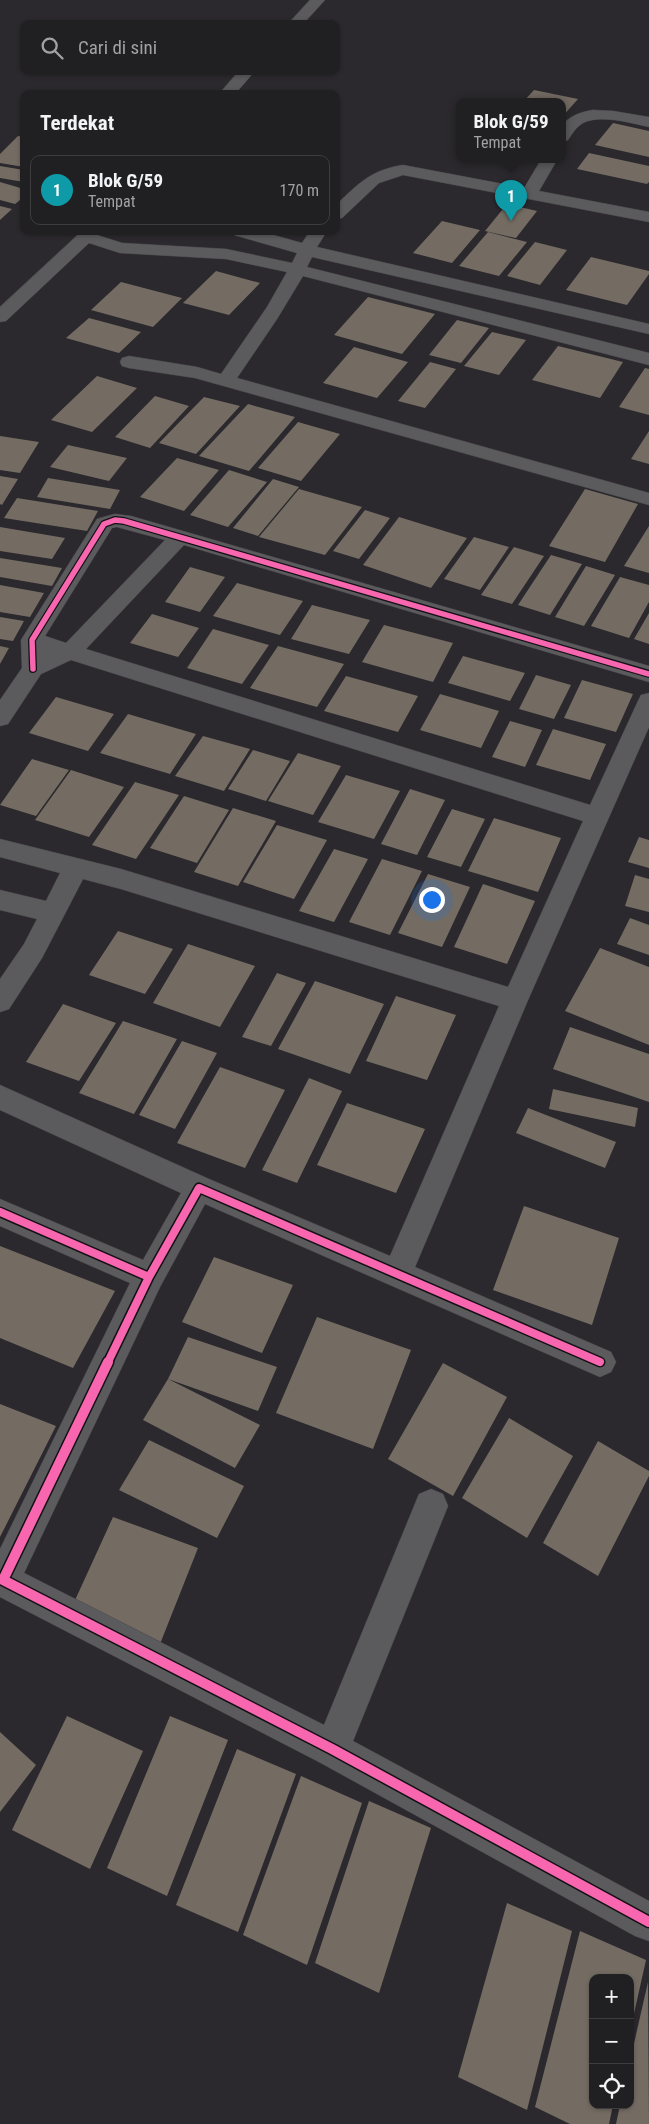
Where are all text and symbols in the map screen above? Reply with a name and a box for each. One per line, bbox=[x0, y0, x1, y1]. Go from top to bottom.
search box bbox=[20, 20, 340, 75]
icon: search bbox=[38, 34, 66, 62]
text: Cari di sini bbox=[78, 36, 157, 59]
popup bbox=[456, 98, 566, 163]
text: Blok G/59 bbox=[474, 110, 549, 133]
text: Terdekat bbox=[40, 111, 114, 135]
text: Tempat bbox=[474, 133, 521, 152]
text: Blok G/59 bbox=[88, 169, 163, 192]
pin: 1 bbox=[495, 180, 527, 221]
text: 1 bbox=[53, 181, 61, 200]
text: 170 m bbox=[280, 181, 319, 200]
text: Tempat bbox=[88, 192, 135, 211]
your location bbox=[419, 887, 445, 913]
map controls bbox=[589, 1974, 634, 2109]
button: + bbox=[589, 1974, 634, 2019]
button: − bbox=[589, 2019, 634, 2064]
button: locate bbox=[589, 2064, 634, 2109]

